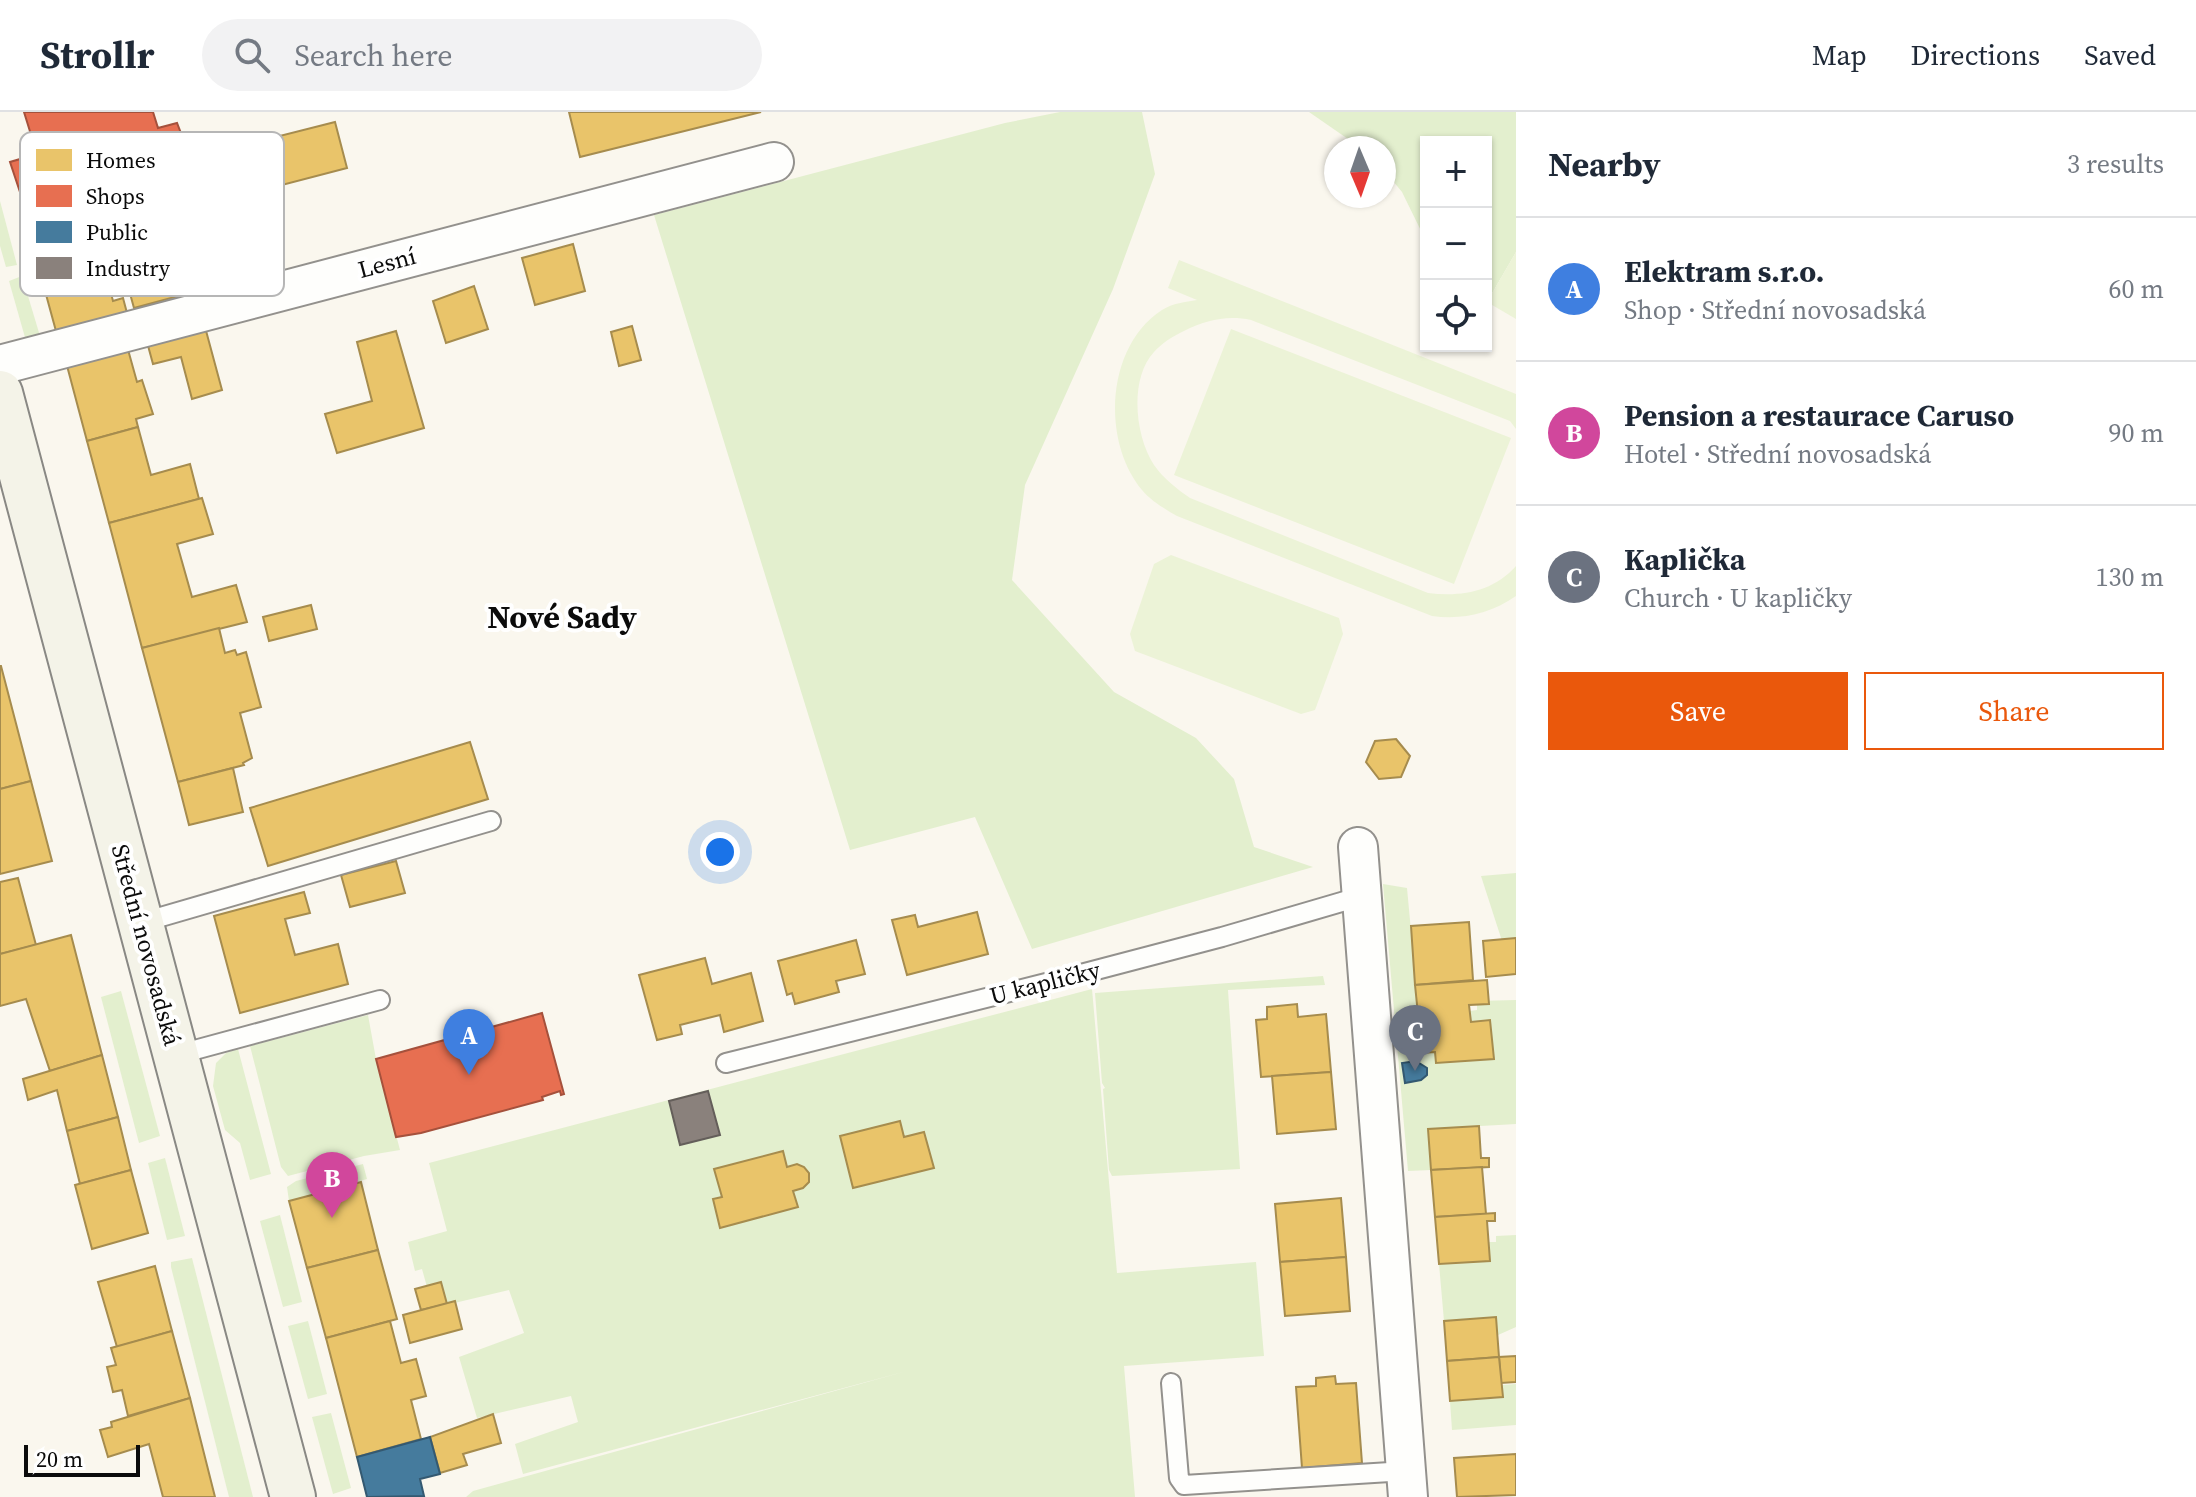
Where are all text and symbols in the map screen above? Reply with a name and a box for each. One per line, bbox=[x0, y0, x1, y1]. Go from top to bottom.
search box bbox=[202, 19, 762, 91]
text: Strollr bbox=[40, 29, 154, 81]
icon: search bbox=[230, 33, 274, 77]
text: Search here bbox=[294, 35, 453, 76]
text: Map bbox=[1812, 36, 1867, 74]
text: Directions bbox=[1911, 36, 2040, 74]
text: Saved bbox=[2084, 36, 2156, 74]
legend bbox=[20, 132, 284, 296]
north arrow bbox=[1324, 136, 1396, 208]
map controls bbox=[1420, 136, 1492, 352]
button: + bbox=[1420, 136, 1492, 208]
text: Nearby bbox=[1548, 141, 1661, 187]
text: Homes bbox=[86, 145, 156, 175]
text: 3 results bbox=[2067, 146, 2164, 182]
text: Shops bbox=[86, 181, 145, 211]
button: − bbox=[1420, 208, 1492, 280]
text: Public bbox=[86, 217, 148, 247]
street label: Lesní bbox=[354, 239, 419, 286]
text: Elektram s.r.o. bbox=[1624, 251, 1825, 292]
text: Industry bbox=[86, 253, 171, 283]
text: A bbox=[1565, 271, 1583, 307]
text: 60 m bbox=[2109, 271, 2164, 307]
button: locate bbox=[1420, 280, 1492, 352]
text: Shop · Střední novosadská bbox=[1624, 292, 1926, 328]
text: Pension a restaurace Caruso bbox=[1624, 395, 2014, 436]
text: B bbox=[1566, 415, 1582, 451]
text: 90 m bbox=[2109, 415, 2164, 451]
text: Hotel · Střední novosadská bbox=[1624, 436, 1932, 472]
text: Kaplička bbox=[1624, 539, 1746, 580]
text: C bbox=[1566, 559, 1582, 595]
text: 130 m bbox=[2096, 559, 2164, 595]
text: Church · U kapličky bbox=[1624, 580, 1852, 616]
district label: Nové Sady bbox=[487, 595, 637, 639]
button: Save bbox=[1548, 672, 1848, 750]
button: Share bbox=[1864, 672, 2164, 750]
your location bbox=[700, 832, 740, 872]
street label: Střední novosadská bbox=[104, 841, 189, 1050]
street label: U kapličky bbox=[986, 953, 1104, 1012]
pin: C bbox=[1389, 1005, 1441, 1071]
pin: A bbox=[443, 1009, 495, 1075]
pin: B bbox=[306, 1152, 358, 1218]
scale bar bbox=[24, 1441, 140, 1477]
text: 20 m bbox=[36, 1444, 83, 1474]

